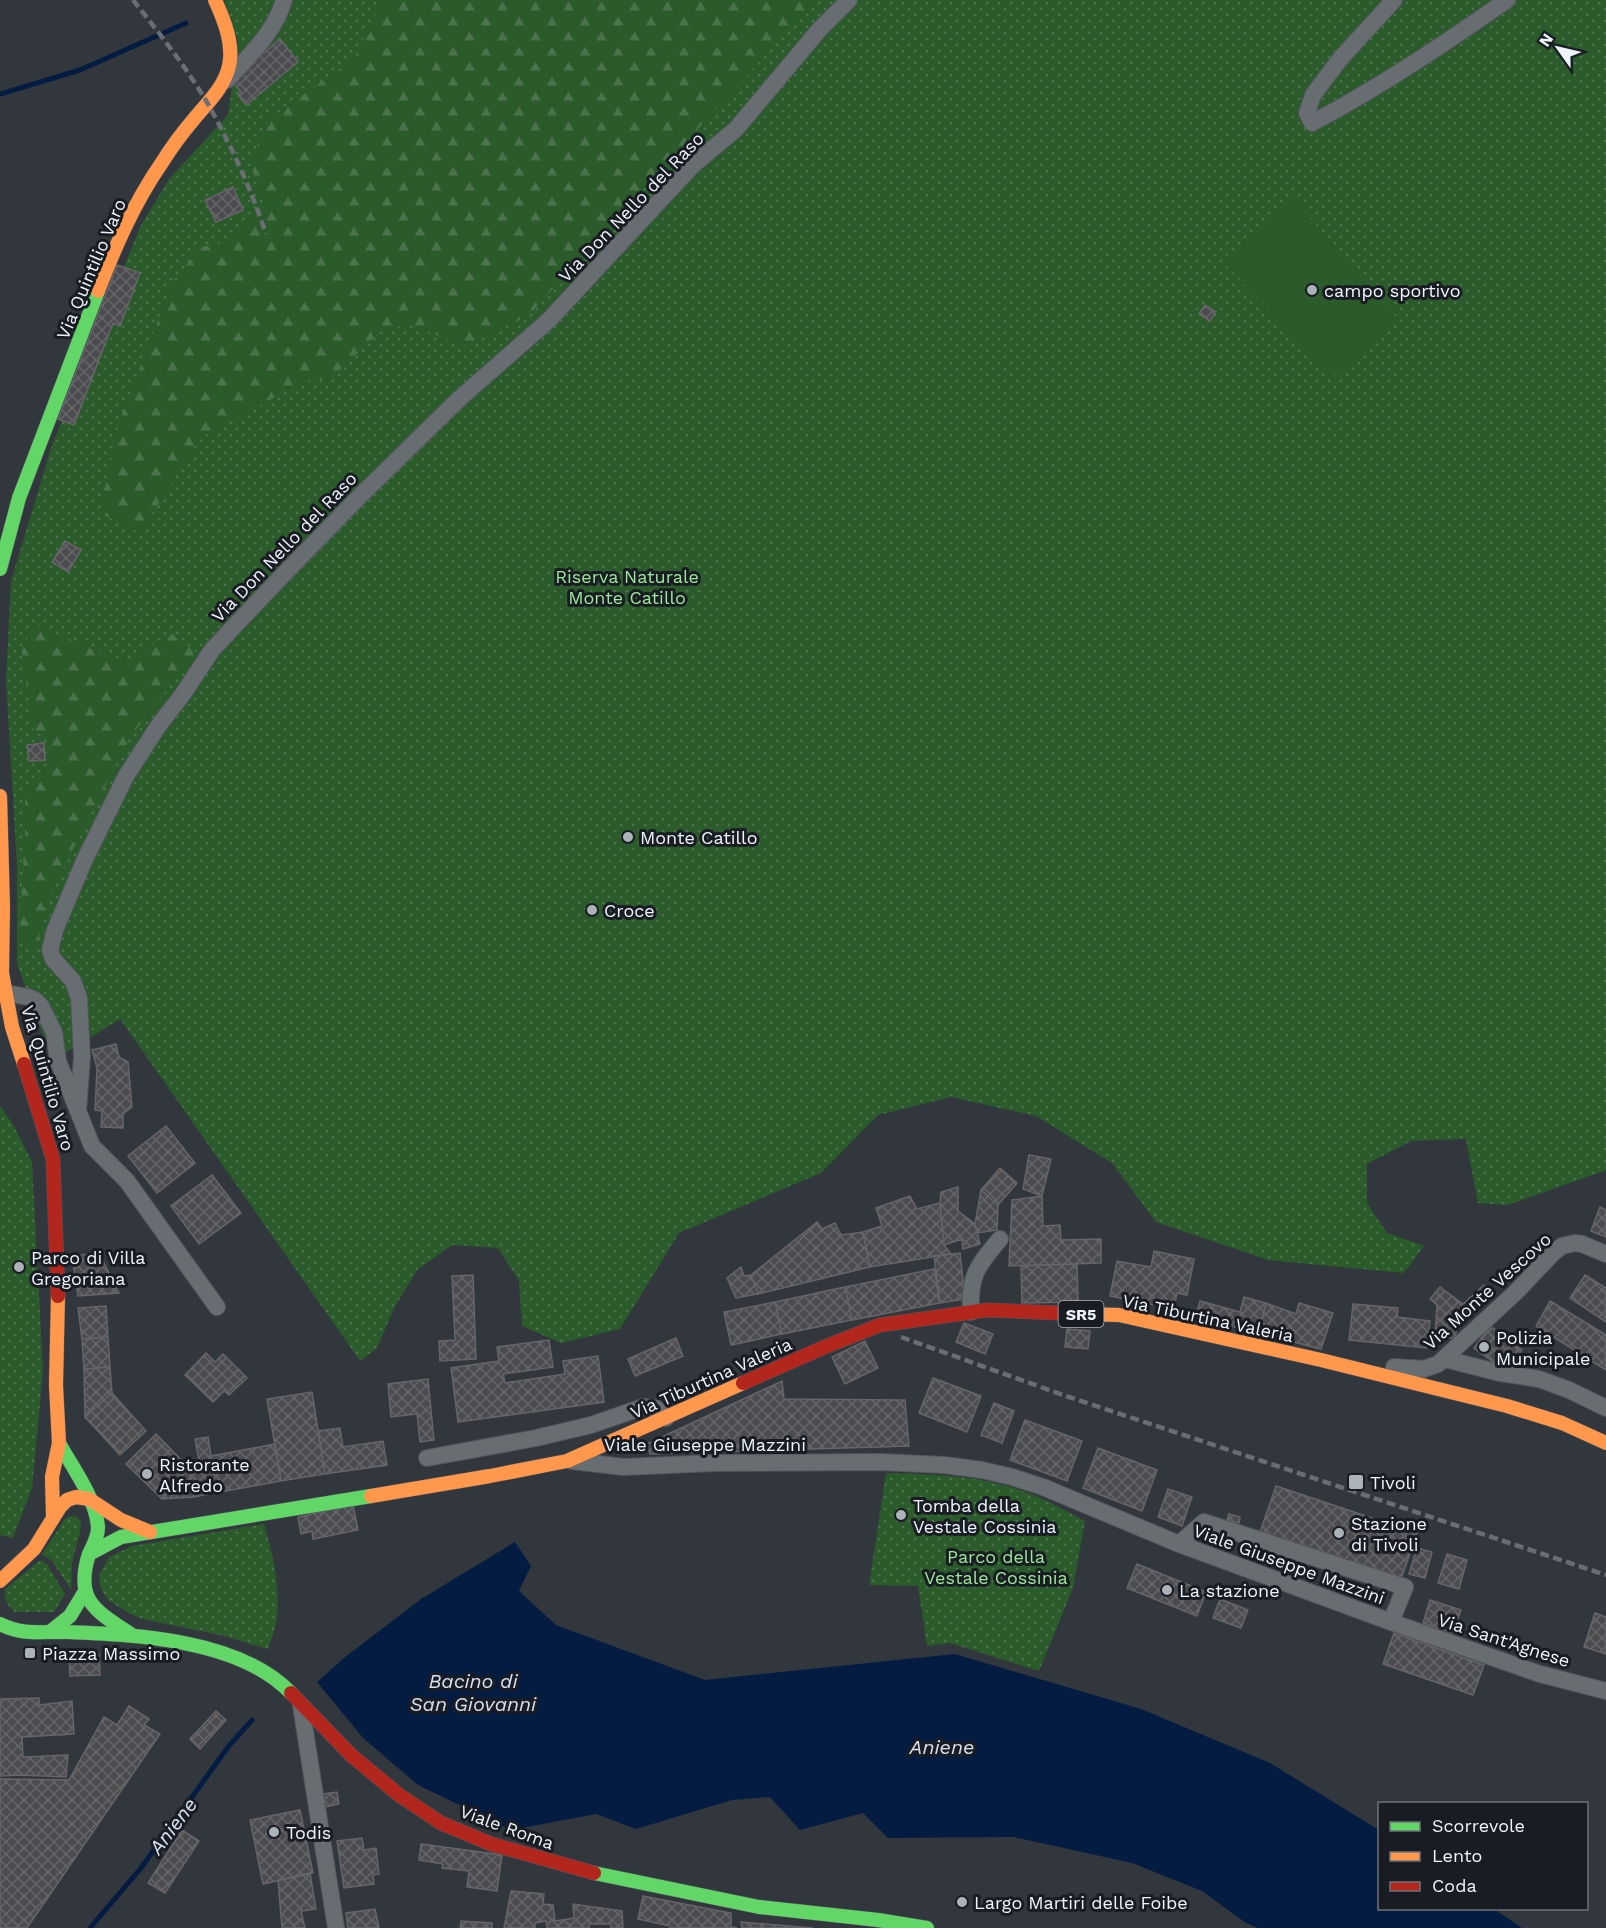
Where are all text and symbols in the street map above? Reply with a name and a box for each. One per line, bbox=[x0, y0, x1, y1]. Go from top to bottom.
north arrow bbox=[1528, 18, 1588, 78]
text: N bbox=[1535, 30, 1557, 50]
street label: Via Don Nello del Raso bbox=[554, 128, 708, 286]
street label: Via Quintilio Varo bbox=[52, 196, 130, 342]
place label: campo sportivo bbox=[1324, 280, 1461, 301]
marker: campo sportivo bbox=[1305, 283, 1319, 297]
street label: Via Don Nello del Raso bbox=[207, 468, 361, 626]
park label: Riserva Naturale Monte Catillo bbox=[555, 566, 699, 608]
place label: Monte Catillo bbox=[640, 827, 757, 848]
marker: Monte Catillo bbox=[621, 830, 635, 844]
place label: Croce bbox=[604, 900, 655, 921]
marker: Croce bbox=[585, 903, 599, 917]
street label: Via Quintilio Varo bbox=[17, 1003, 79, 1153]
street label: Via Monte Vescovo bbox=[1419, 1228, 1555, 1354]
place label: Parco di Villa Gregoriana bbox=[31, 1247, 146, 1289]
marker: Parco di Villa Gregoriana bbox=[12, 1260, 26, 1274]
street label: Via Tiburtina Valeria bbox=[1121, 1290, 1295, 1346]
road number: SR5 bbox=[1058, 1301, 1104, 1327]
place label: Polizia Municipale bbox=[1496, 1327, 1591, 1369]
street label: Via Tiburtina Valeria bbox=[627, 1333, 795, 1423]
marker: Polizia Municipale bbox=[1477, 1340, 1491, 1354]
street label: Viale Giuseppe Mazzini bbox=[604, 1434, 806, 1455]
place label: Ristorante Alfredo bbox=[159, 1454, 250, 1496]
marker: Ristorante Alfredo bbox=[140, 1467, 154, 1481]
place label: Tivoli bbox=[1370, 1472, 1416, 1493]
marker: Tivoli bbox=[1347, 1473, 1365, 1491]
place label: Tomba della Vestale Cossinia bbox=[913, 1495, 1057, 1537]
marker: Tomba della Vestale Cossinia bbox=[894, 1508, 908, 1522]
place label: Stazione di Tivoli bbox=[1351, 1513, 1427, 1555]
street label: Viale Giuseppe Mazzini bbox=[1191, 1520, 1387, 1608]
marker: Stazione di Tivoli bbox=[1332, 1526, 1346, 1540]
park label: Parco della Vestale Cossinia bbox=[924, 1546, 1068, 1588]
place label: La stazione bbox=[1179, 1580, 1280, 1601]
marker: La stazione bbox=[1160, 1583, 1174, 1597]
street label: Via Sant'Agnese bbox=[1435, 1609, 1573, 1671]
place label: Piazza Massimo bbox=[42, 1643, 180, 1664]
marker: Piazza Massimo bbox=[23, 1646, 37, 1660]
water label: Bacino di San Giovanni bbox=[410, 1669, 537, 1716]
water label: Aniene bbox=[909, 1735, 974, 1759]
water label: Aniene bbox=[143, 1793, 202, 1860]
street label: Viale Roma bbox=[457, 1800, 557, 1854]
legend bbox=[1378, 1802, 1588, 1910]
text: Scorrevole bbox=[1432, 1815, 1525, 1836]
place label: Todis bbox=[286, 1822, 331, 1843]
marker: Todis bbox=[267, 1825, 281, 1839]
text: Lento bbox=[1432, 1845, 1482, 1866]
text: Coda bbox=[1432, 1875, 1477, 1896]
place label: Largo Martiri delle Foibe bbox=[974, 1892, 1188, 1913]
marker: Largo Martiri delle Foibe bbox=[955, 1895, 969, 1909]

